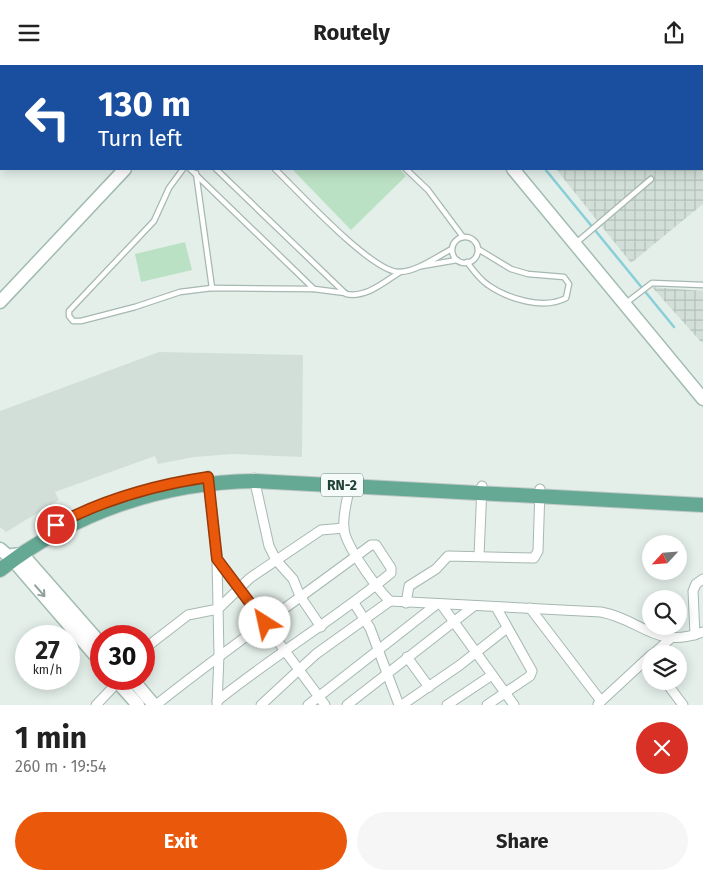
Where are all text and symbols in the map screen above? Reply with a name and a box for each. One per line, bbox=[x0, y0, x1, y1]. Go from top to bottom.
icon: menu bbox=[15, 19, 43, 47]
text: Routely bbox=[313, 19, 390, 46]
icon: share bbox=[660, 19, 688, 47]
text: 130 m bbox=[98, 83, 191, 125]
icon: left bbox=[15, 85, 80, 150]
text: Turn left bbox=[98, 125, 182, 152]
road number: RN-2 bbox=[321, 473, 363, 497]
pin bbox=[35, 504, 77, 546]
icon: arrive bbox=[42, 511, 70, 539]
north arrow bbox=[642, 535, 688, 580]
map controls bbox=[642, 535, 687, 690]
one-way arrow bbox=[34, 585, 46, 598]
button: search bbox=[642, 590, 687, 635]
position arrow bbox=[238, 596, 290, 648]
speed limit sign: 30 bbox=[90, 625, 155, 690]
text: 27 bbox=[35, 636, 60, 666]
button: layers bbox=[642, 645, 687, 690]
text: km/h bbox=[33, 663, 62, 677]
text: 1 min bbox=[15, 720, 87, 756]
button: close bbox=[636, 722, 688, 774]
text: 260 m · 19:54 bbox=[15, 757, 106, 776]
button: Exit bbox=[15, 812, 347, 870]
button: Share bbox=[357, 812, 688, 870]

